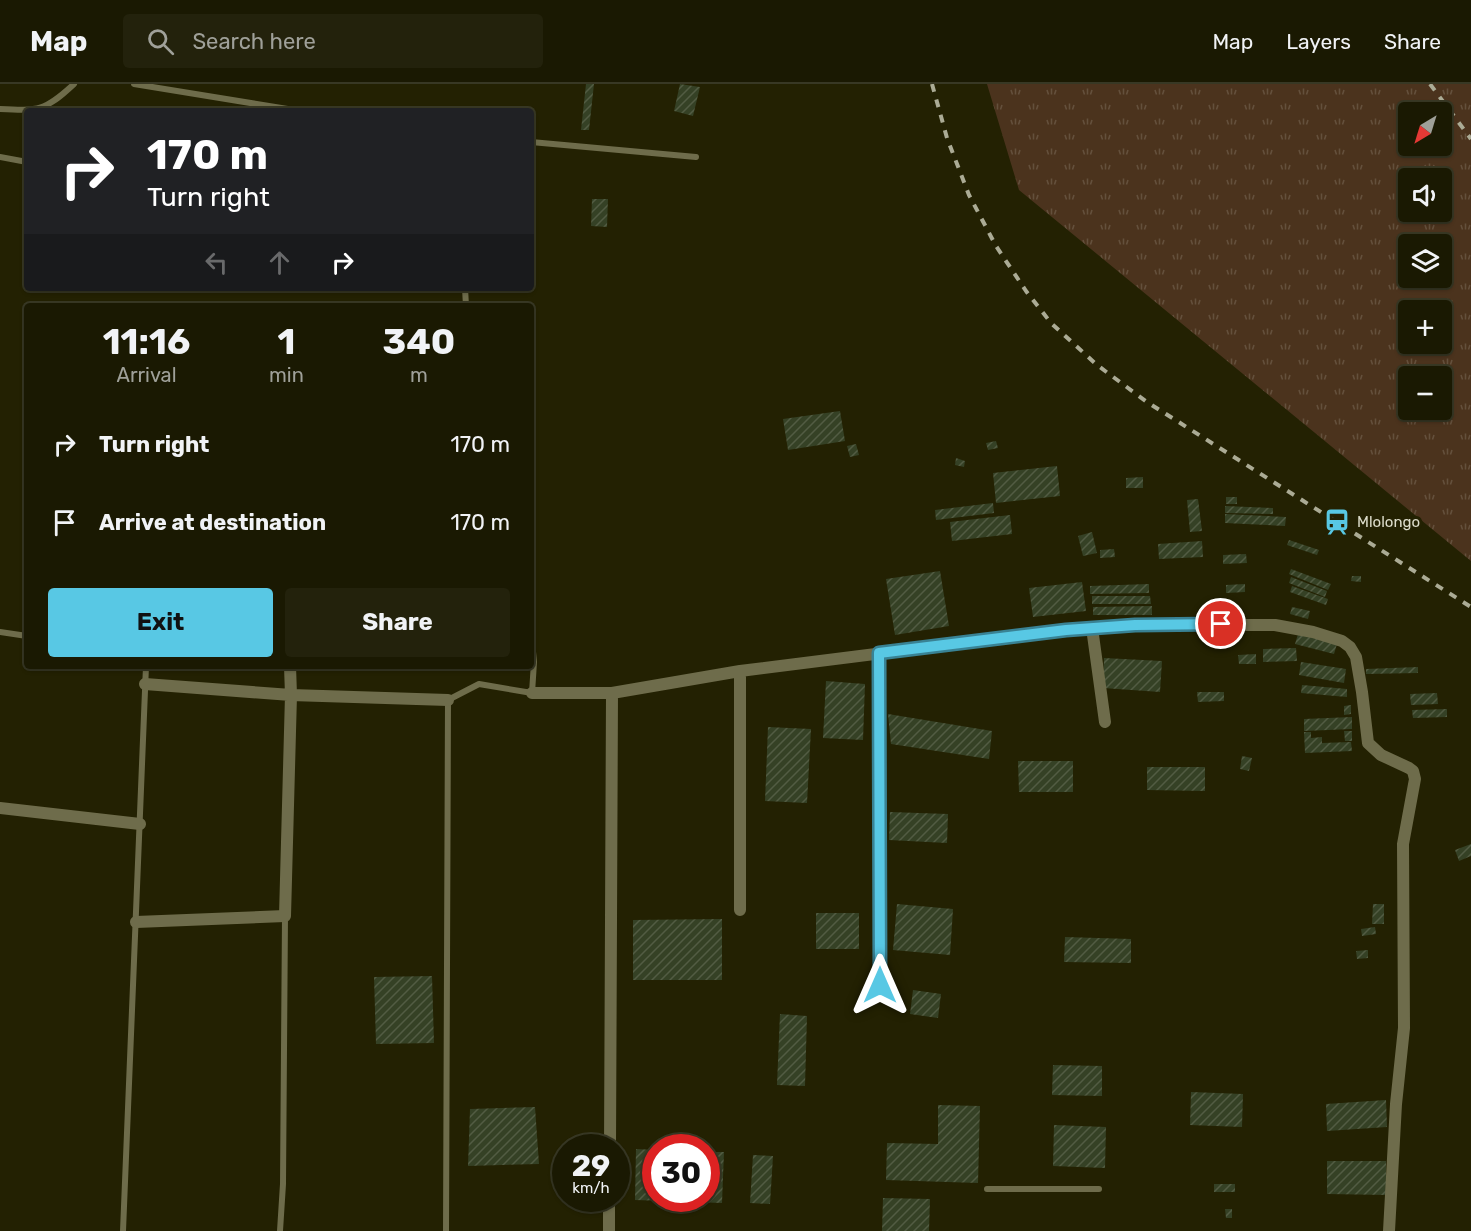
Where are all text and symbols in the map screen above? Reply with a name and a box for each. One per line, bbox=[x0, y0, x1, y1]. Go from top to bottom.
search box bbox=[123, 14, 543, 68]
text: Map bbox=[30, 25, 87, 58]
icon: search bbox=[144, 25, 177, 58]
text: Search here bbox=[192, 28, 316, 55]
text: Map bbox=[1212, 29, 1253, 54]
text: Layers bbox=[1286, 29, 1351, 54]
text: Share bbox=[1384, 29, 1441, 54]
north arrow bbox=[1398, 102, 1452, 156]
map controls bbox=[1398, 102, 1452, 420]
text: 170 m bbox=[147, 130, 268, 180]
icon: right bbox=[48, 132, 126, 210]
button: sound bbox=[1398, 168, 1452, 222]
text: Turn right bbox=[147, 181, 270, 213]
button: layers bbox=[1398, 234, 1452, 288]
icon: left bbox=[200, 246, 233, 279]
icon: ahead bbox=[263, 246, 296, 279]
icon: right bbox=[326, 246, 359, 279]
button: + bbox=[1398, 300, 1452, 354]
text: 11:16 bbox=[103, 320, 190, 363]
text: 1 bbox=[277, 320, 295, 363]
text: 340 bbox=[382, 320, 455, 363]
text: Arrival bbox=[117, 363, 177, 387]
text: min bbox=[269, 363, 304, 387]
text: m bbox=[410, 363, 428, 387]
button: − bbox=[1398, 366, 1452, 420]
icon: right bbox=[48, 428, 81, 461]
text: Turn right bbox=[99, 431, 209, 458]
text: 170 m bbox=[450, 431, 510, 458]
icon: arrive bbox=[48, 506, 81, 539]
station icon: Mlolongo bbox=[1322, 507, 1352, 537]
text: Arrive at destination bbox=[99, 509, 326, 536]
text: 170 m bbox=[450, 509, 510, 536]
place label: Mlolongo bbox=[1357, 513, 1420, 531]
button: Exit bbox=[48, 588, 273, 657]
button: Share bbox=[285, 588, 510, 657]
pin bbox=[1195, 598, 1246, 649]
icon: arrive bbox=[1204, 607, 1237, 640]
position arrow bbox=[848, 953, 912, 1017]
speed limit sign: 30 bbox=[642, 1134, 720, 1212]
text: 29 bbox=[572, 1148, 610, 1184]
text: km/h bbox=[572, 1179, 610, 1197]

